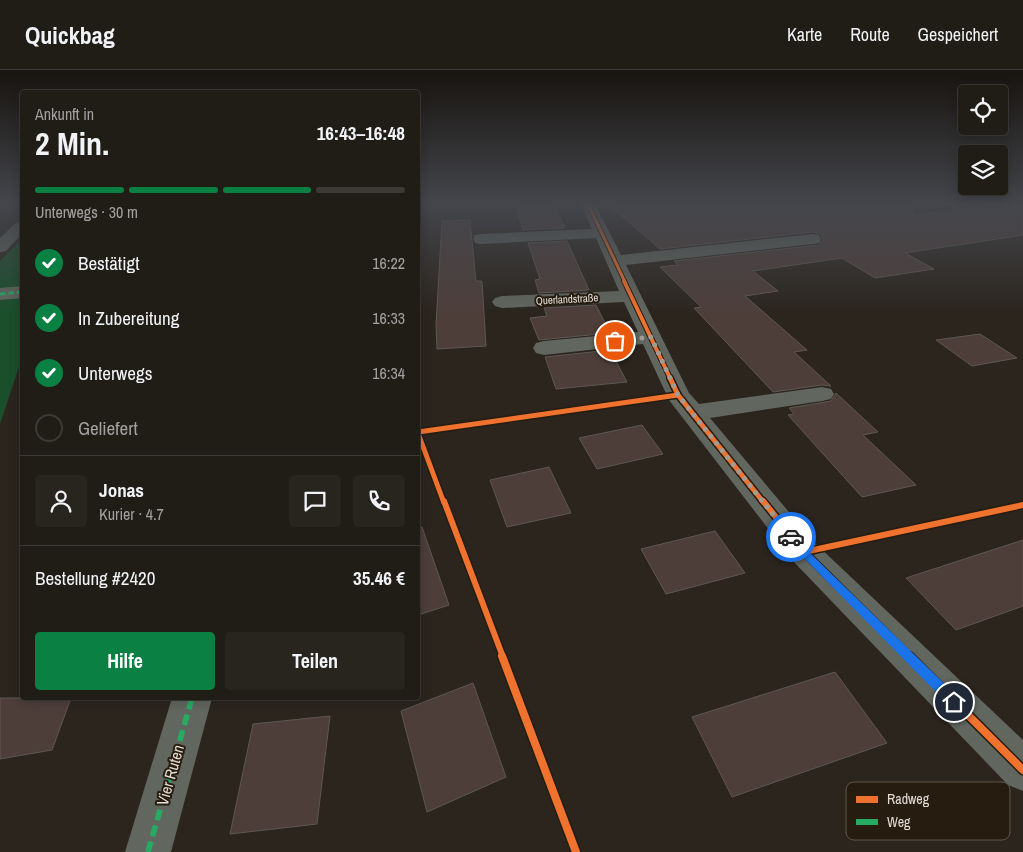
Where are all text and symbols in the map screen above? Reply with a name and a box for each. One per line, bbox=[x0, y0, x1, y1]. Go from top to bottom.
text: Quickbag bbox=[25, 19, 115, 51]
text: Karte bbox=[787, 22, 822, 47]
text: Route bbox=[850, 22, 890, 47]
text: Gespeichert bbox=[918, 22, 998, 47]
map controls bbox=[958, 85, 1008, 195]
button: locate bbox=[958, 85, 1008, 135]
text: Ankunft in bbox=[35, 103, 94, 125]
text: 16:43–16:48 bbox=[317, 120, 405, 146]
text: 2 Min. bbox=[35, 122, 109, 165]
button: layers bbox=[958, 145, 1008, 195]
text: Unterwegs · 30 m bbox=[35, 201, 138, 223]
icon: check bbox=[35, 249, 63, 277]
text: Bestätigt bbox=[78, 250, 140, 276]
text: 16:22 bbox=[372, 252, 405, 274]
street label: Querlandstraße bbox=[535, 290, 599, 308]
icon: check bbox=[35, 304, 63, 332]
text: In Zubereitung bbox=[78, 305, 179, 331]
text: 16:33 bbox=[372, 307, 405, 329]
pin bbox=[594, 320, 636, 362]
icon: bag bbox=[601, 327, 629, 355]
icon: check bbox=[35, 359, 63, 387]
text: Unterwegs bbox=[78, 360, 152, 386]
text: 16:34 bbox=[372, 362, 405, 384]
text: Geliefert bbox=[78, 415, 138, 441]
button: person bbox=[35, 475, 87, 527]
button: chat bbox=[289, 475, 341, 527]
button: phone bbox=[353, 475, 405, 527]
text: Jonas bbox=[99, 477, 144, 503]
text: Kurier · 4.7 bbox=[99, 503, 164, 525]
courier bbox=[766, 512, 816, 562]
icon: car bbox=[777, 523, 805, 551]
text: Bestellung #2420 bbox=[35, 565, 155, 591]
text: 35.46 € bbox=[353, 565, 405, 591]
button: Hilfe bbox=[35, 632, 215, 690]
button: Teilen bbox=[225, 632, 405, 690]
pin bbox=[933, 681, 975, 723]
icon: home bbox=[940, 688, 968, 716]
street label: Vier Ruten bbox=[151, 742, 189, 808]
legend bbox=[846, 782, 1010, 840]
text: Radweg bbox=[887, 790, 930, 808]
text: Weg bbox=[887, 813, 911, 831]

